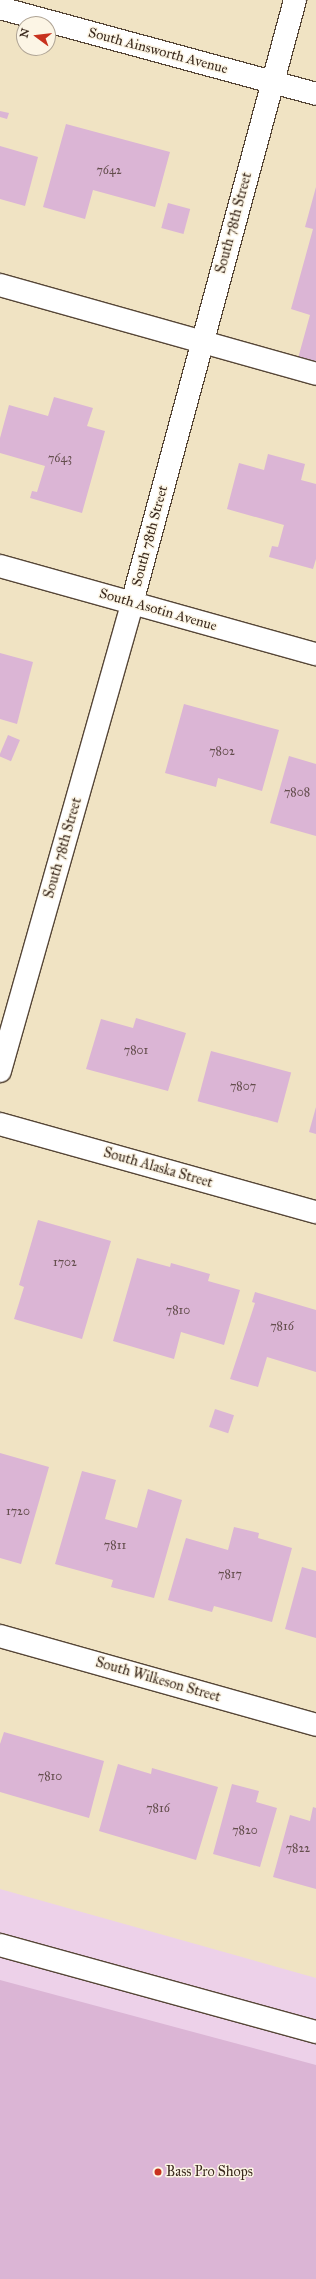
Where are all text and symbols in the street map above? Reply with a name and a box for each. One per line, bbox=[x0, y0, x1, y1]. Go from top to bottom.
north arrow bbox=[16, 16, 56, 56]
street label: South Ainsworth Avenue bbox=[86, 24, 230, 78]
text: N bbox=[17, 27, 32, 39]
house number: 7642 bbox=[96, 164, 122, 178]
street label: South 78th Street bbox=[212, 171, 256, 275]
house number: 7643 bbox=[48, 452, 72, 466]
street label: South 78th Street bbox=[128, 484, 172, 588]
street label: South Asotin Avenue bbox=[97, 585, 219, 635]
house number: 7802 bbox=[209, 745, 235, 759]
house number: 7808 bbox=[284, 786, 310, 800]
street label: South 78th Street bbox=[41, 796, 85, 900]
house number: 7801 bbox=[124, 1044, 148, 1058]
house number: 7807 bbox=[230, 1080, 256, 1094]
street label: South Alaska Street bbox=[101, 1144, 215, 1192]
house number: 1702 bbox=[53, 1256, 77, 1270]
house number: 7810 bbox=[166, 1304, 190, 1318]
house number: 7816 bbox=[270, 1320, 294, 1334]
house number: 1720 bbox=[6, 1505, 30, 1519]
house number: 7811 bbox=[104, 1539, 126, 1553]
house number: 7817 bbox=[218, 1568, 242, 1582]
street label: South Wilkeson Street bbox=[94, 1654, 222, 1706]
house number: 7810 bbox=[38, 1770, 62, 1784]
house number: 7816 bbox=[146, 1802, 170, 1816]
house number: 7820 bbox=[232, 1824, 258, 1838]
house number: 7822 bbox=[286, 1842, 310, 1856]
place label: Bass Pro Shops bbox=[166, 2164, 253, 2180]
marker: Bass Pro Shops bbox=[153, 2167, 163, 2177]

